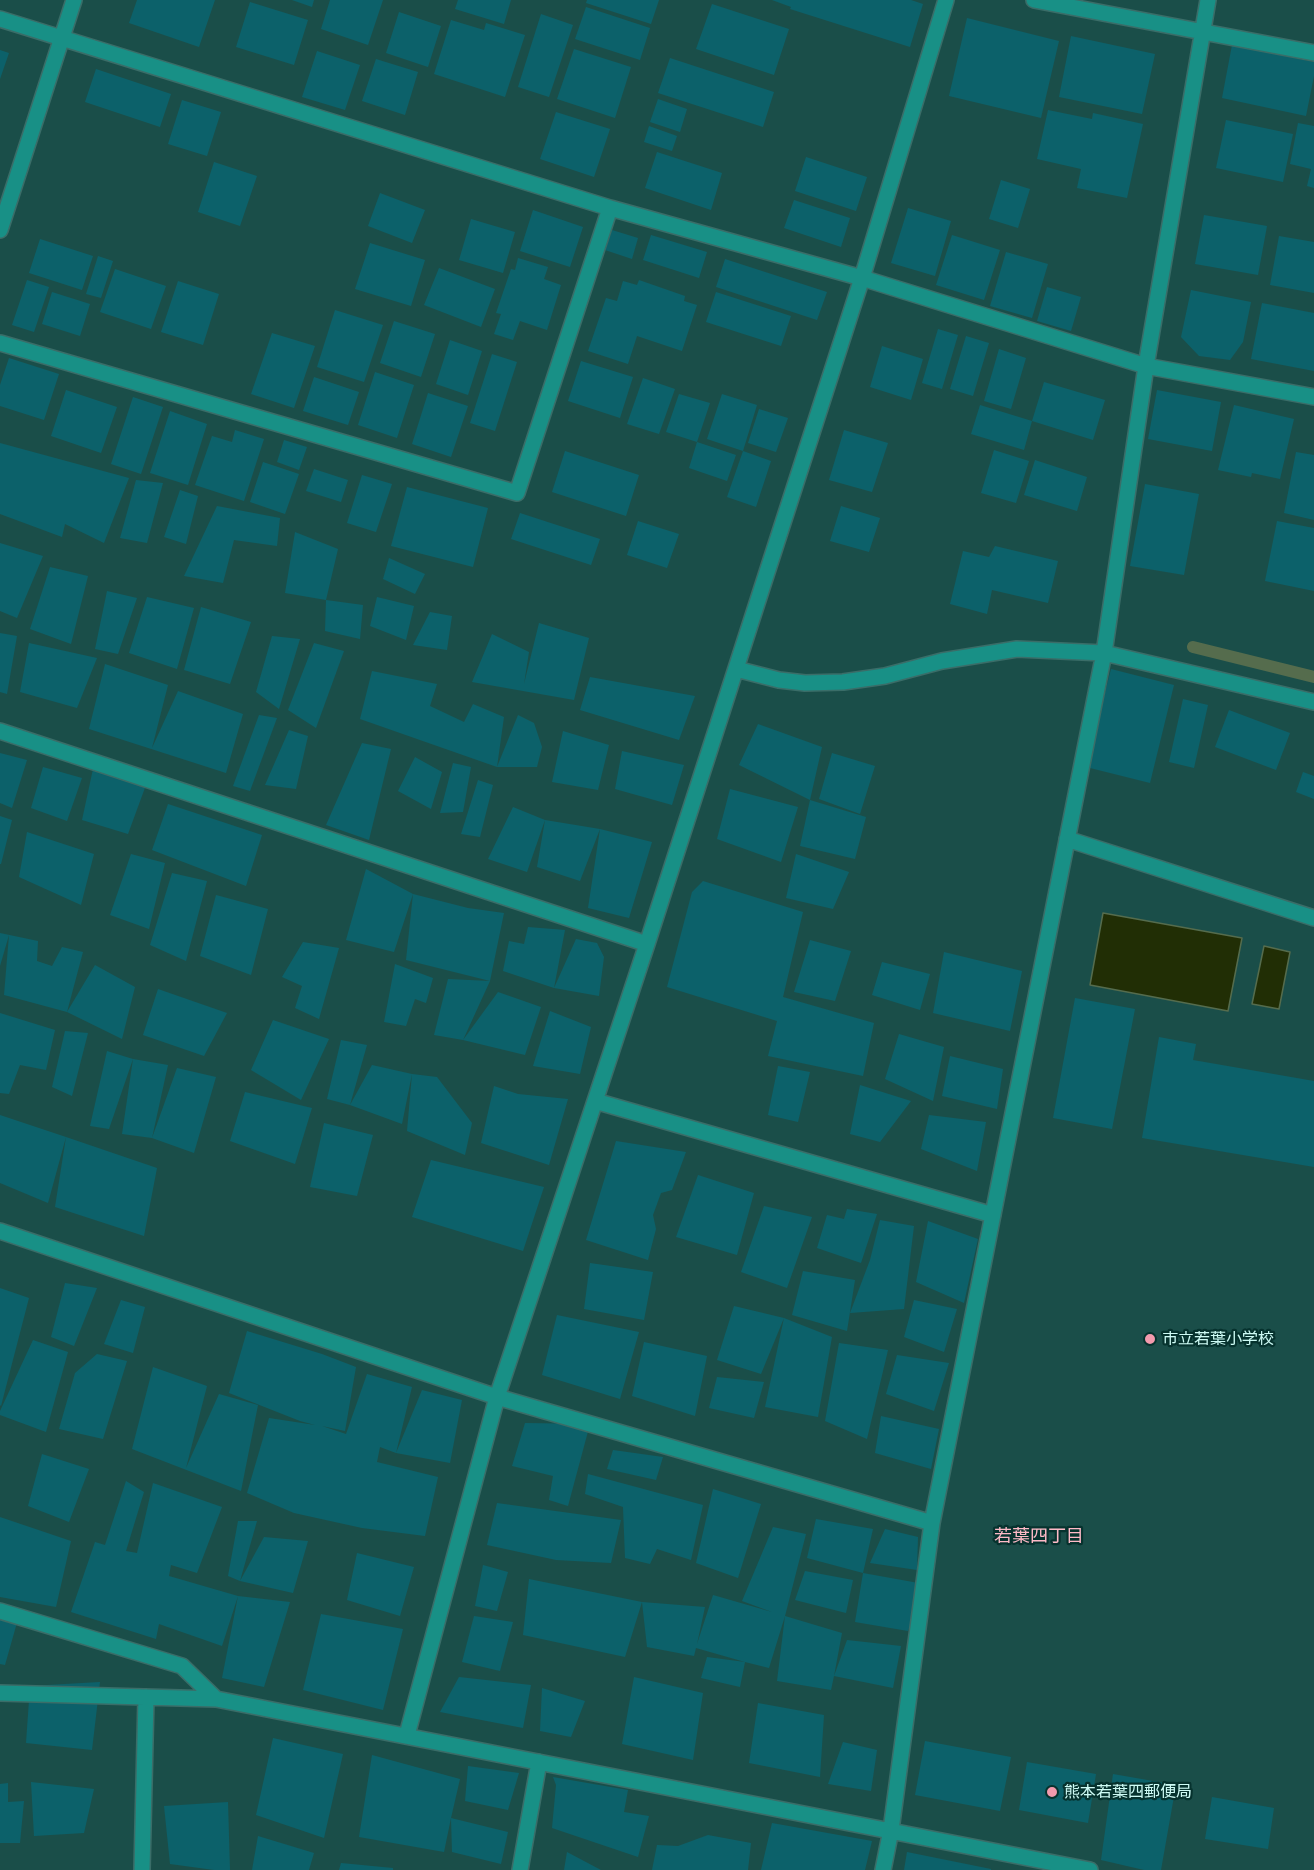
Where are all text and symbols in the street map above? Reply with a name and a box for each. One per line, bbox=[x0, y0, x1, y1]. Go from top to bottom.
place label: 市立若葉小学校 bbox=[1162, 1329, 1274, 1349]
marker: 市立若葉小学校 bbox=[1143, 1332, 1157, 1346]
district label: 若葉四丁目 bbox=[994, 1526, 1084, 1548]
place label: 熊本若葉四郵便局 bbox=[1064, 1782, 1192, 1802]
marker: 熊本若葉四郵便局 bbox=[1045, 1785, 1059, 1799]

